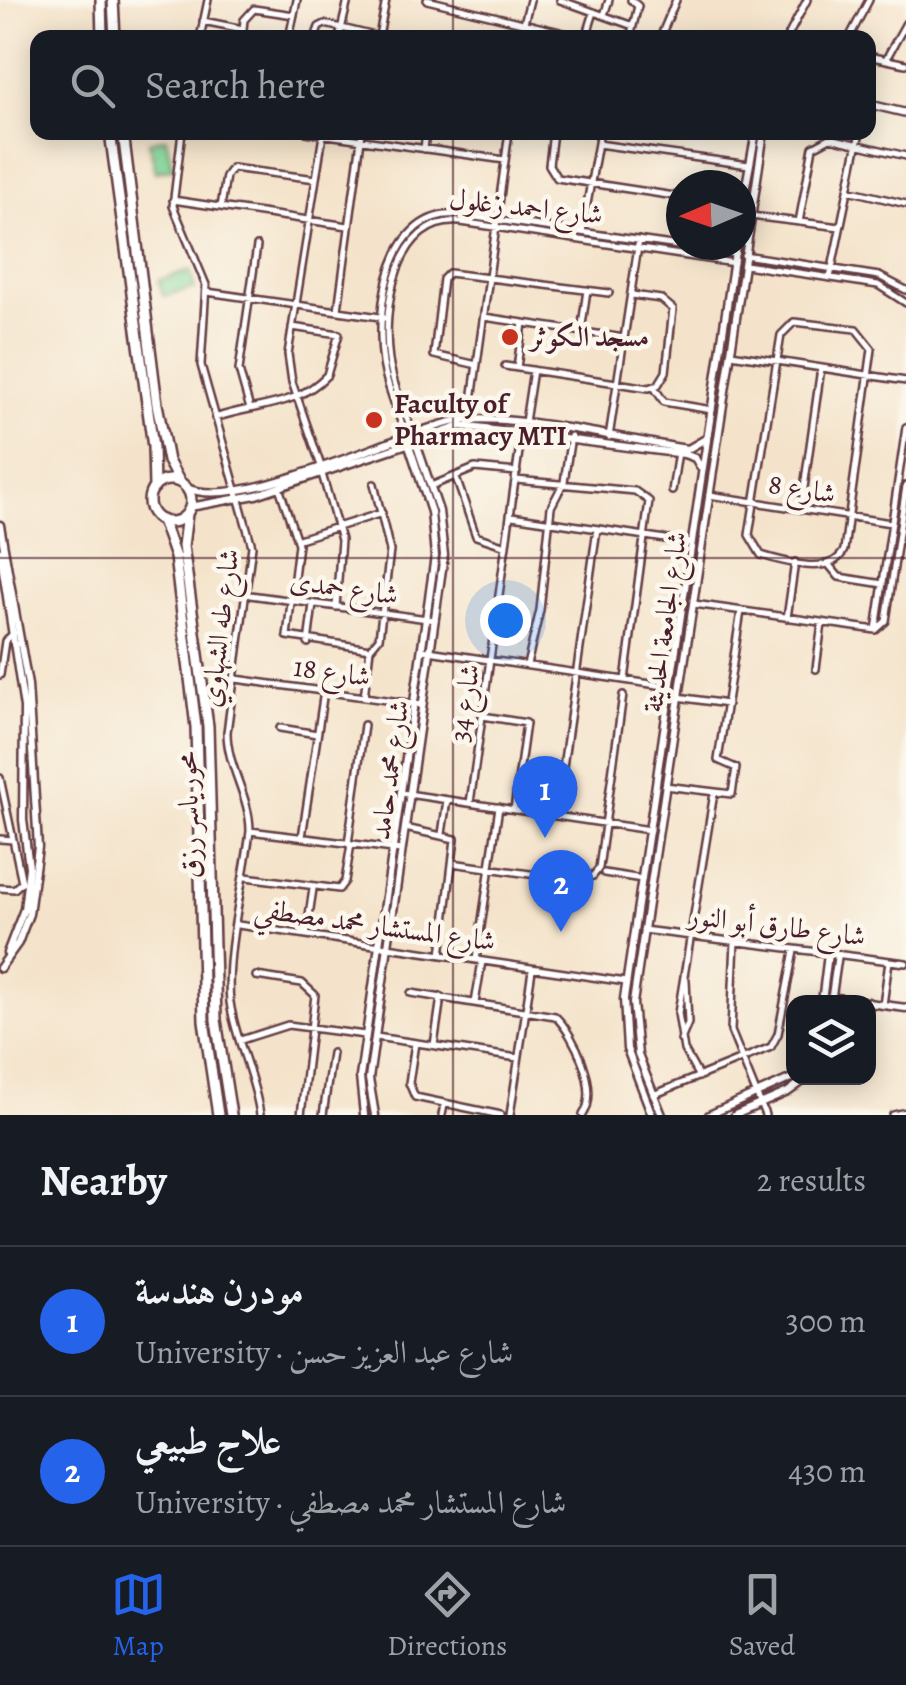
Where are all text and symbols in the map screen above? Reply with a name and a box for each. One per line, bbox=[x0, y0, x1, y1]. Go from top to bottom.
search box bbox=[30, 30, 876, 140]
icon: search bbox=[65, 58, 120, 113]
text: Search here bbox=[145, 59, 326, 111]
north arrow bbox=[666, 170, 756, 260]
street label: شارع احمد زغلول bbox=[447, 180, 605, 238]
place label: مسجد الكوثر bbox=[527, 318, 649, 356]
marker: مسجد الكوثر bbox=[499, 326, 521, 348]
place label: Faculty of Pharmacy MTI bbox=[394, 385, 567, 455]
marker: Faculty of Pharmacy MTI bbox=[363, 409, 385, 431]
street label: شارع 8 bbox=[765, 465, 838, 517]
street label: شارع الجامعة الحديثة bbox=[634, 529, 700, 715]
street label: شارع طه الشهاوي bbox=[191, 546, 253, 710]
street label: شارع حمدى bbox=[287, 562, 401, 618]
your location bbox=[480, 595, 531, 646]
street label: شارع 18 bbox=[291, 648, 373, 700]
street label: شارع 34 bbox=[441, 661, 493, 745]
street label: شارع محمد حامد bbox=[361, 698, 423, 843]
street label: محور ياسر رزق bbox=[168, 751, 210, 879]
pin: 1 bbox=[512, 756, 578, 838]
pin: 2 bbox=[528, 850, 594, 932]
street label: شارع المستشار محمد مصطفي bbox=[251, 889, 498, 969]
street label: شارع طارق أبو النور bbox=[683, 895, 868, 960]
map controls bbox=[786, 995, 876, 1085]
button: layers bbox=[786, 995, 876, 1085]
text: Nearby bbox=[40, 1152, 167, 1209]
text: 2 results bbox=[757, 1158, 866, 1202]
text: مودرن هندسة bbox=[135, 1264, 304, 1316]
text: 1 bbox=[67, 1299, 78, 1343]
text: 300 m bbox=[786, 1299, 866, 1343]
text: University · شارع عبد العزيز حسن bbox=[135, 1330, 513, 1374]
text: علاج طبيعي bbox=[135, 1414, 281, 1466]
text: 2 bbox=[65, 1449, 80, 1493]
text: 430 m bbox=[788, 1449, 866, 1493]
text: University · شارع المستشار محمد مصطفي bbox=[135, 1480, 566, 1524]
tab: Map bbox=[111, 1567, 166, 1665]
tab: Directions bbox=[387, 1567, 507, 1665]
tab: Saved bbox=[729, 1567, 795, 1665]

